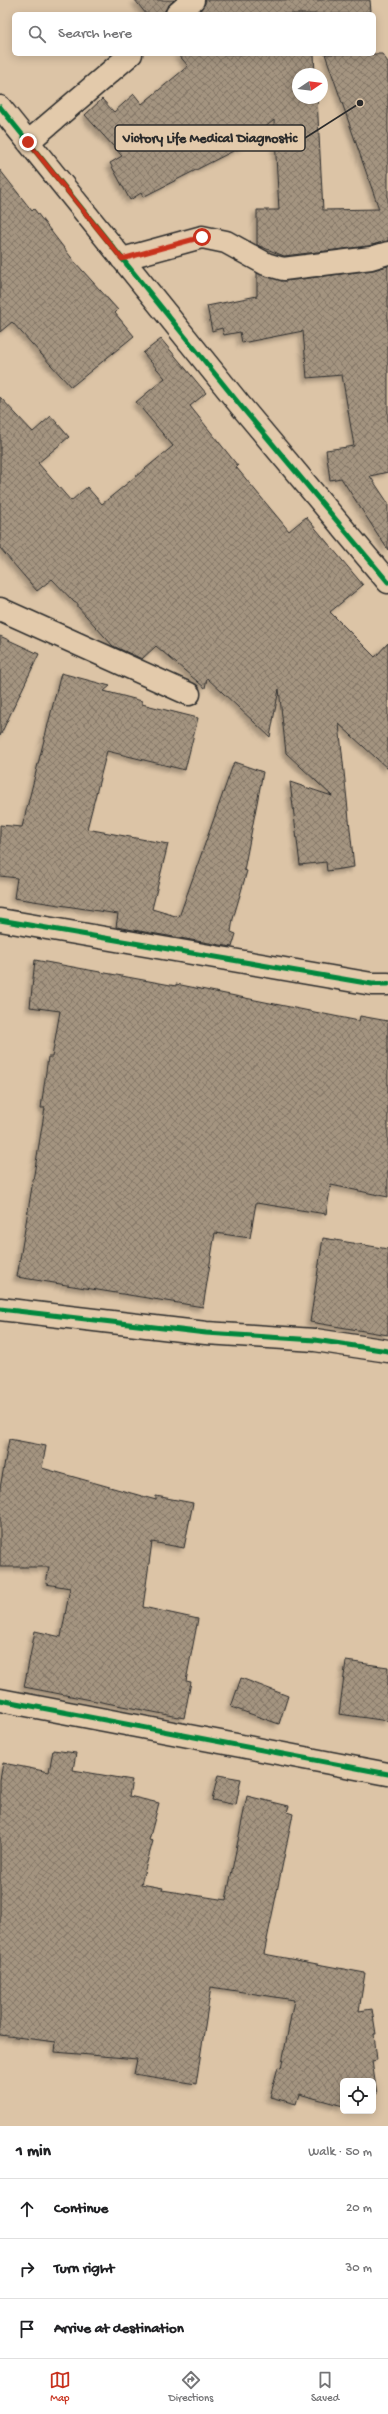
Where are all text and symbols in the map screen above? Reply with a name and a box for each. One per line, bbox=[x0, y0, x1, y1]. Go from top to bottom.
search box bbox=[12, 12, 376, 56]
icon: search bbox=[26, 23, 48, 45]
text: Search here bbox=[58, 25, 132, 43]
north arrow bbox=[292, 68, 328, 104]
callout: Victory Life Medical Diagnostic bbox=[115, 125, 305, 151]
text: Victory Life Medical Diagnostic bbox=[122, 131, 298, 148]
route end bbox=[19, 133, 37, 151]
route start bbox=[193, 228, 211, 246]
map controls bbox=[340, 2078, 376, 2114]
button: locate bbox=[340, 2078, 376, 2114]
text: 1 min bbox=[16, 2142, 51, 2162]
text: Walk · 50 m bbox=[308, 2145, 372, 2160]
icon: ahead bbox=[16, 2198, 38, 2220]
text: Continue bbox=[54, 2200, 108, 2218]
text: 20 m bbox=[346, 2201, 372, 2216]
icon: right bbox=[16, 2258, 38, 2280]
text: Turn right bbox=[54, 2260, 114, 2278]
text: 30 m bbox=[346, 2261, 372, 2276]
icon: arrive bbox=[16, 2318, 38, 2340]
text: Arrive at destination bbox=[54, 2320, 184, 2338]
tab: Map bbox=[49, 2369, 71, 2405]
tab: Directions bbox=[169, 2369, 213, 2405]
tab: Saved bbox=[311, 2369, 339, 2405]

